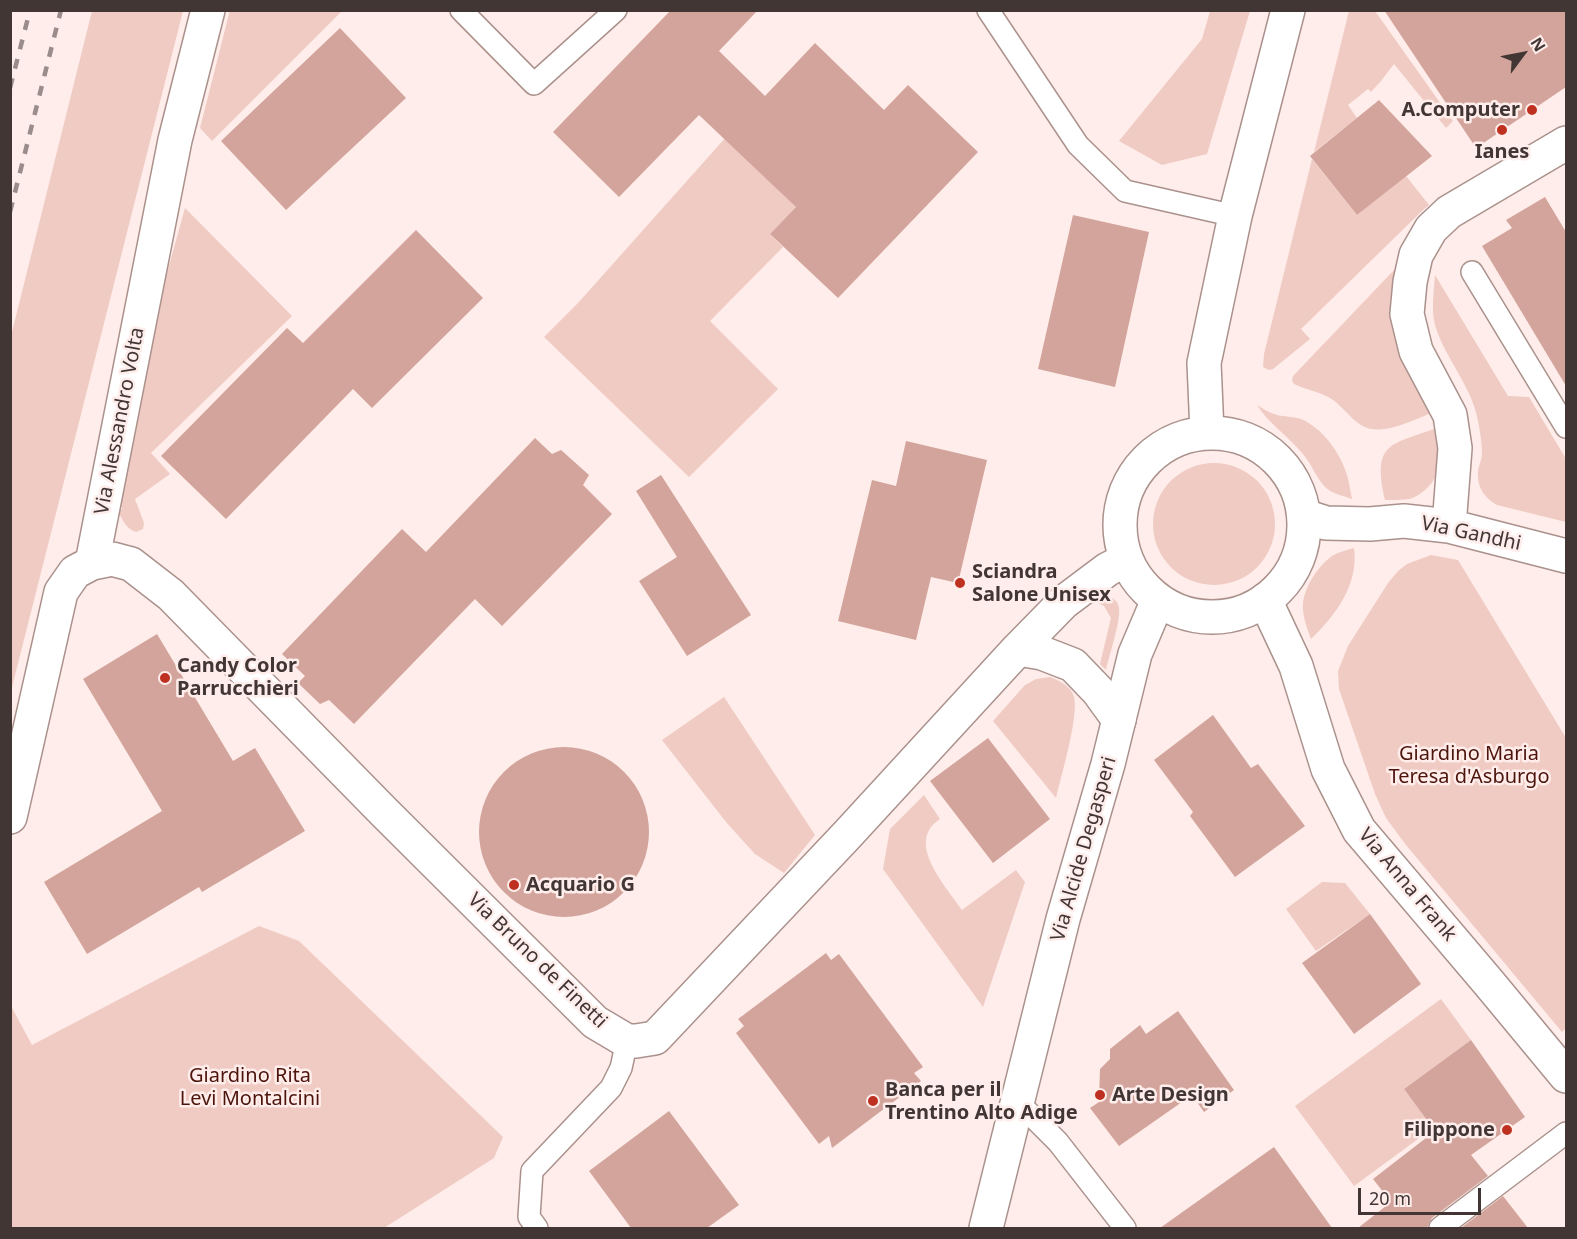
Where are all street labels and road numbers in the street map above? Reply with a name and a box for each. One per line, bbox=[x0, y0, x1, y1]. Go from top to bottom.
street label: Via Alessandro Volta bbox=[90, 325, 150, 517]
street label: Via Gandhi bbox=[1419, 512, 1523, 556]
street label: Via Alcide Degasperi bbox=[1046, 754, 1122, 944]
street label: Via Anna Frank bbox=[1353, 824, 1461, 946]
street label: Via Bruno de Finetti bbox=[462, 888, 612, 1034]

